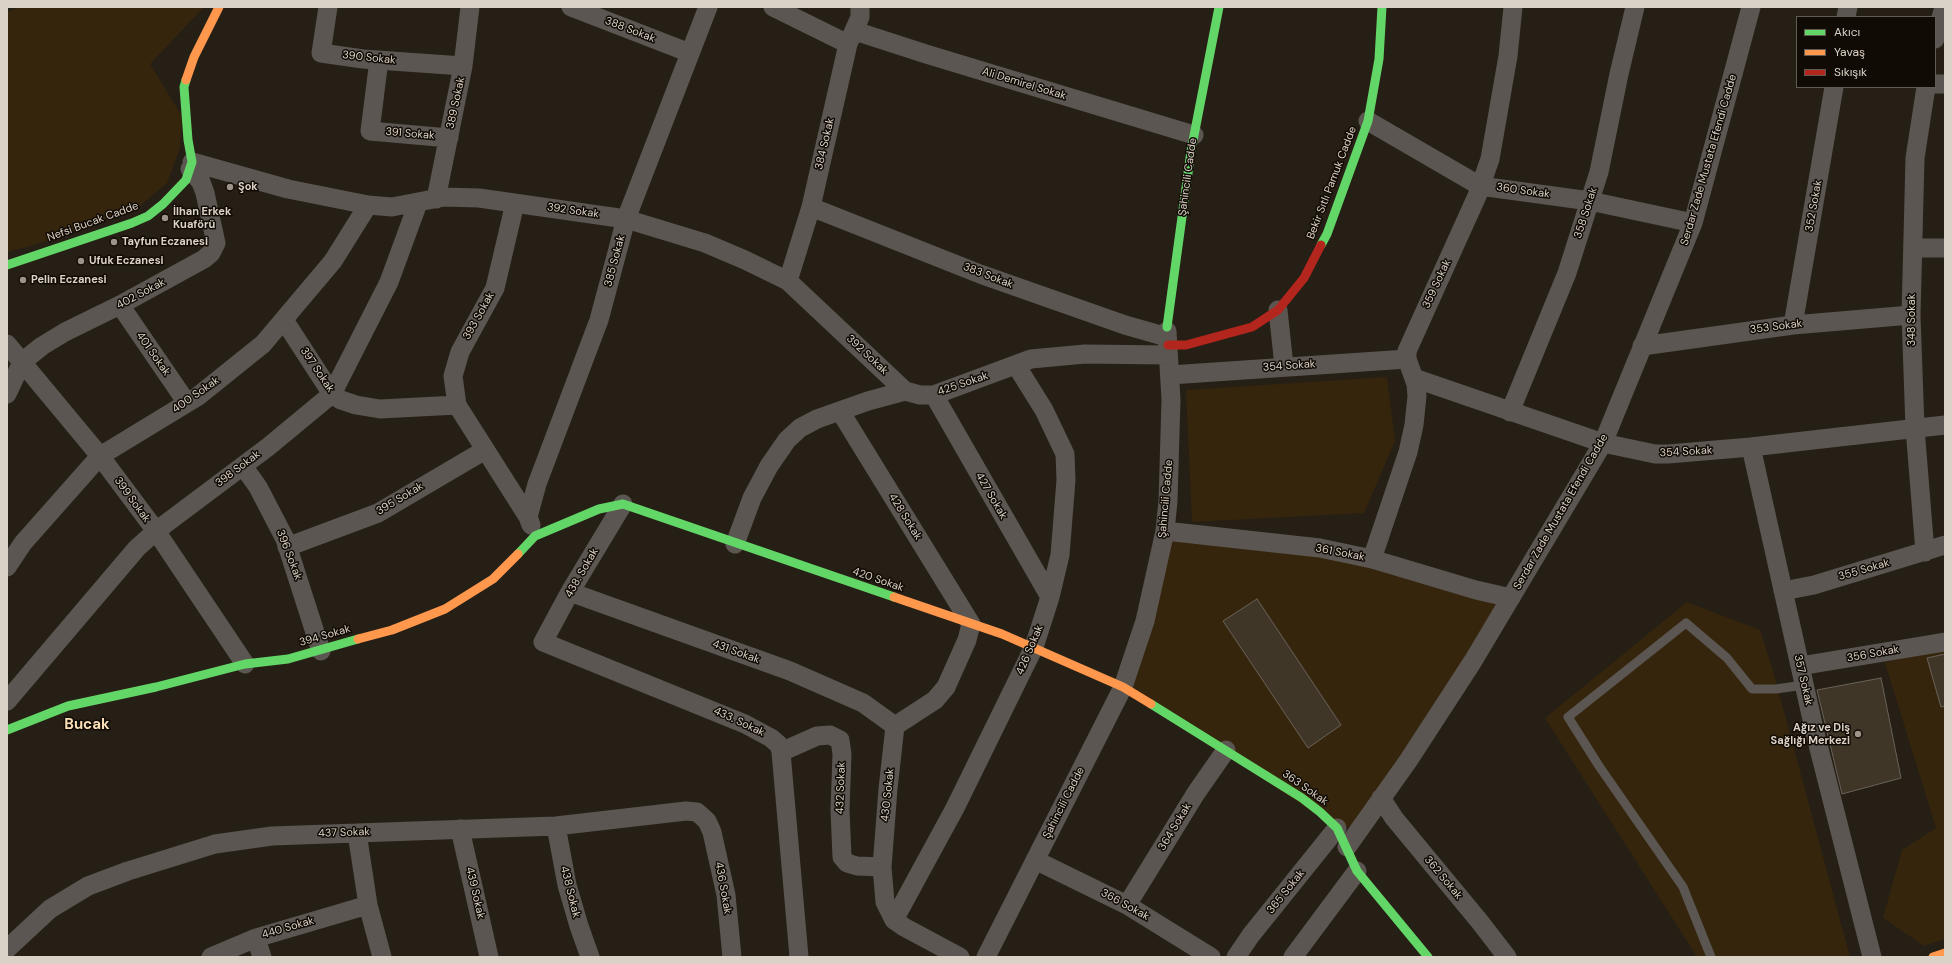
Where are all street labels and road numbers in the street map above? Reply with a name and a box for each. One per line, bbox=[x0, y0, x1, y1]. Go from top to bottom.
street label: 388 Sokak bbox=[603, 14, 657, 46]
street label: 390 Sokak bbox=[342, 49, 396, 67]
street label: Ali Demirel Sokak bbox=[980, 65, 1068, 103]
street label: Serdar Zade Mustata Efendi Cadde bbox=[1678, 73, 1740, 247]
street label: 389 Sokak bbox=[444, 76, 468, 130]
street label: 384 Sokak bbox=[813, 117, 837, 171]
street label: 391 Sokak bbox=[385, 125, 435, 143]
street label: Bekir Sıtlı Pamuk Cadde bbox=[1304, 125, 1360, 241]
street label: Şahincili Cadde bbox=[1176, 137, 1200, 217]
street label: 352 Sokak bbox=[1803, 179, 1825, 233]
street label: 360 Sokak bbox=[1495, 181, 1551, 201]
street label: 358 Sokak bbox=[1572, 186, 1600, 240]
street label: Nefsi Bucak Cadde bbox=[46, 199, 140, 245]
street label: 392 Sokak bbox=[546, 201, 600, 221]
street label: 385 Sokak bbox=[602, 234, 628, 288]
street label: 359 Sokak bbox=[1420, 257, 1454, 311]
street label: 383 Sokak bbox=[961, 260, 1015, 292]
street label: 402 Sokak bbox=[114, 276, 168, 312]
street label: 393 Sokak bbox=[461, 290, 497, 342]
street label: 348 Sokak bbox=[1905, 294, 1919, 346]
street label: 353 Sokak bbox=[1749, 317, 1803, 337]
street label: 401 Sokak bbox=[133, 330, 173, 378]
street label: 392 Sokak bbox=[843, 332, 891, 378]
street label: 397 Sokak bbox=[297, 345, 337, 395]
street label: 354 Sokak bbox=[1262, 358, 1316, 374]
street label: 425 Sokak bbox=[936, 369, 990, 399]
street label: 400 Sokak bbox=[170, 374, 222, 416]
street label: Serdar Zade Mustata Efendi Cadde bbox=[1511, 432, 1611, 592]
street label: 354 Sokak bbox=[1659, 444, 1713, 460]
street label: 398 Sokak bbox=[213, 448, 263, 490]
street label: Şahincili Cadde bbox=[1156, 459, 1176, 539]
street label: 427 Sokak bbox=[972, 470, 1010, 522]
street label: 399 Sokak bbox=[111, 475, 153, 525]
street label: 395 Sokak bbox=[374, 480, 426, 518]
street label: 428 Sokak bbox=[886, 491, 924, 543]
street label: 396 Sokak bbox=[273, 528, 305, 582]
street label: 361 Sokak bbox=[1314, 542, 1366, 564]
street label: 438. Sokak bbox=[563, 546, 601, 600]
street label: 355 Sokak bbox=[1837, 556, 1891, 584]
street label: 420 Sokak bbox=[851, 565, 905, 595]
street label: 394 Sokak bbox=[298, 622, 352, 650]
street label: 426 Sokak bbox=[1014, 623, 1046, 677]
street label: 431 Sokak bbox=[711, 637, 761, 667]
street label: 356 Sokak bbox=[1846, 643, 1900, 665]
street label: 357 Sokak bbox=[1791, 653, 1815, 707]
street label: 433. Sokak bbox=[711, 704, 767, 740]
street label: 432 Sokak bbox=[833, 762, 849, 814]
street label: Şahincili Cadde bbox=[1040, 765, 1088, 841]
street label: 363 Sokak bbox=[1280, 767, 1330, 809]
street label: 430 Sokak bbox=[879, 768, 897, 822]
street label: 364 Sokak bbox=[1156, 801, 1194, 853]
street label: 437 Sokak bbox=[318, 826, 370, 840]
street label: 362 Sokak bbox=[1421, 854, 1465, 902]
street label: 436 Sokak bbox=[712, 861, 734, 915]
street label: 438 Sokak bbox=[557, 865, 583, 919]
street label: 439 Sokak bbox=[463, 866, 487, 920]
street label: 365 Sokak bbox=[1264, 867, 1308, 917]
street label: 366 Sokak bbox=[1099, 886, 1151, 924]
street label: 440 Sokak bbox=[260, 914, 316, 942]

